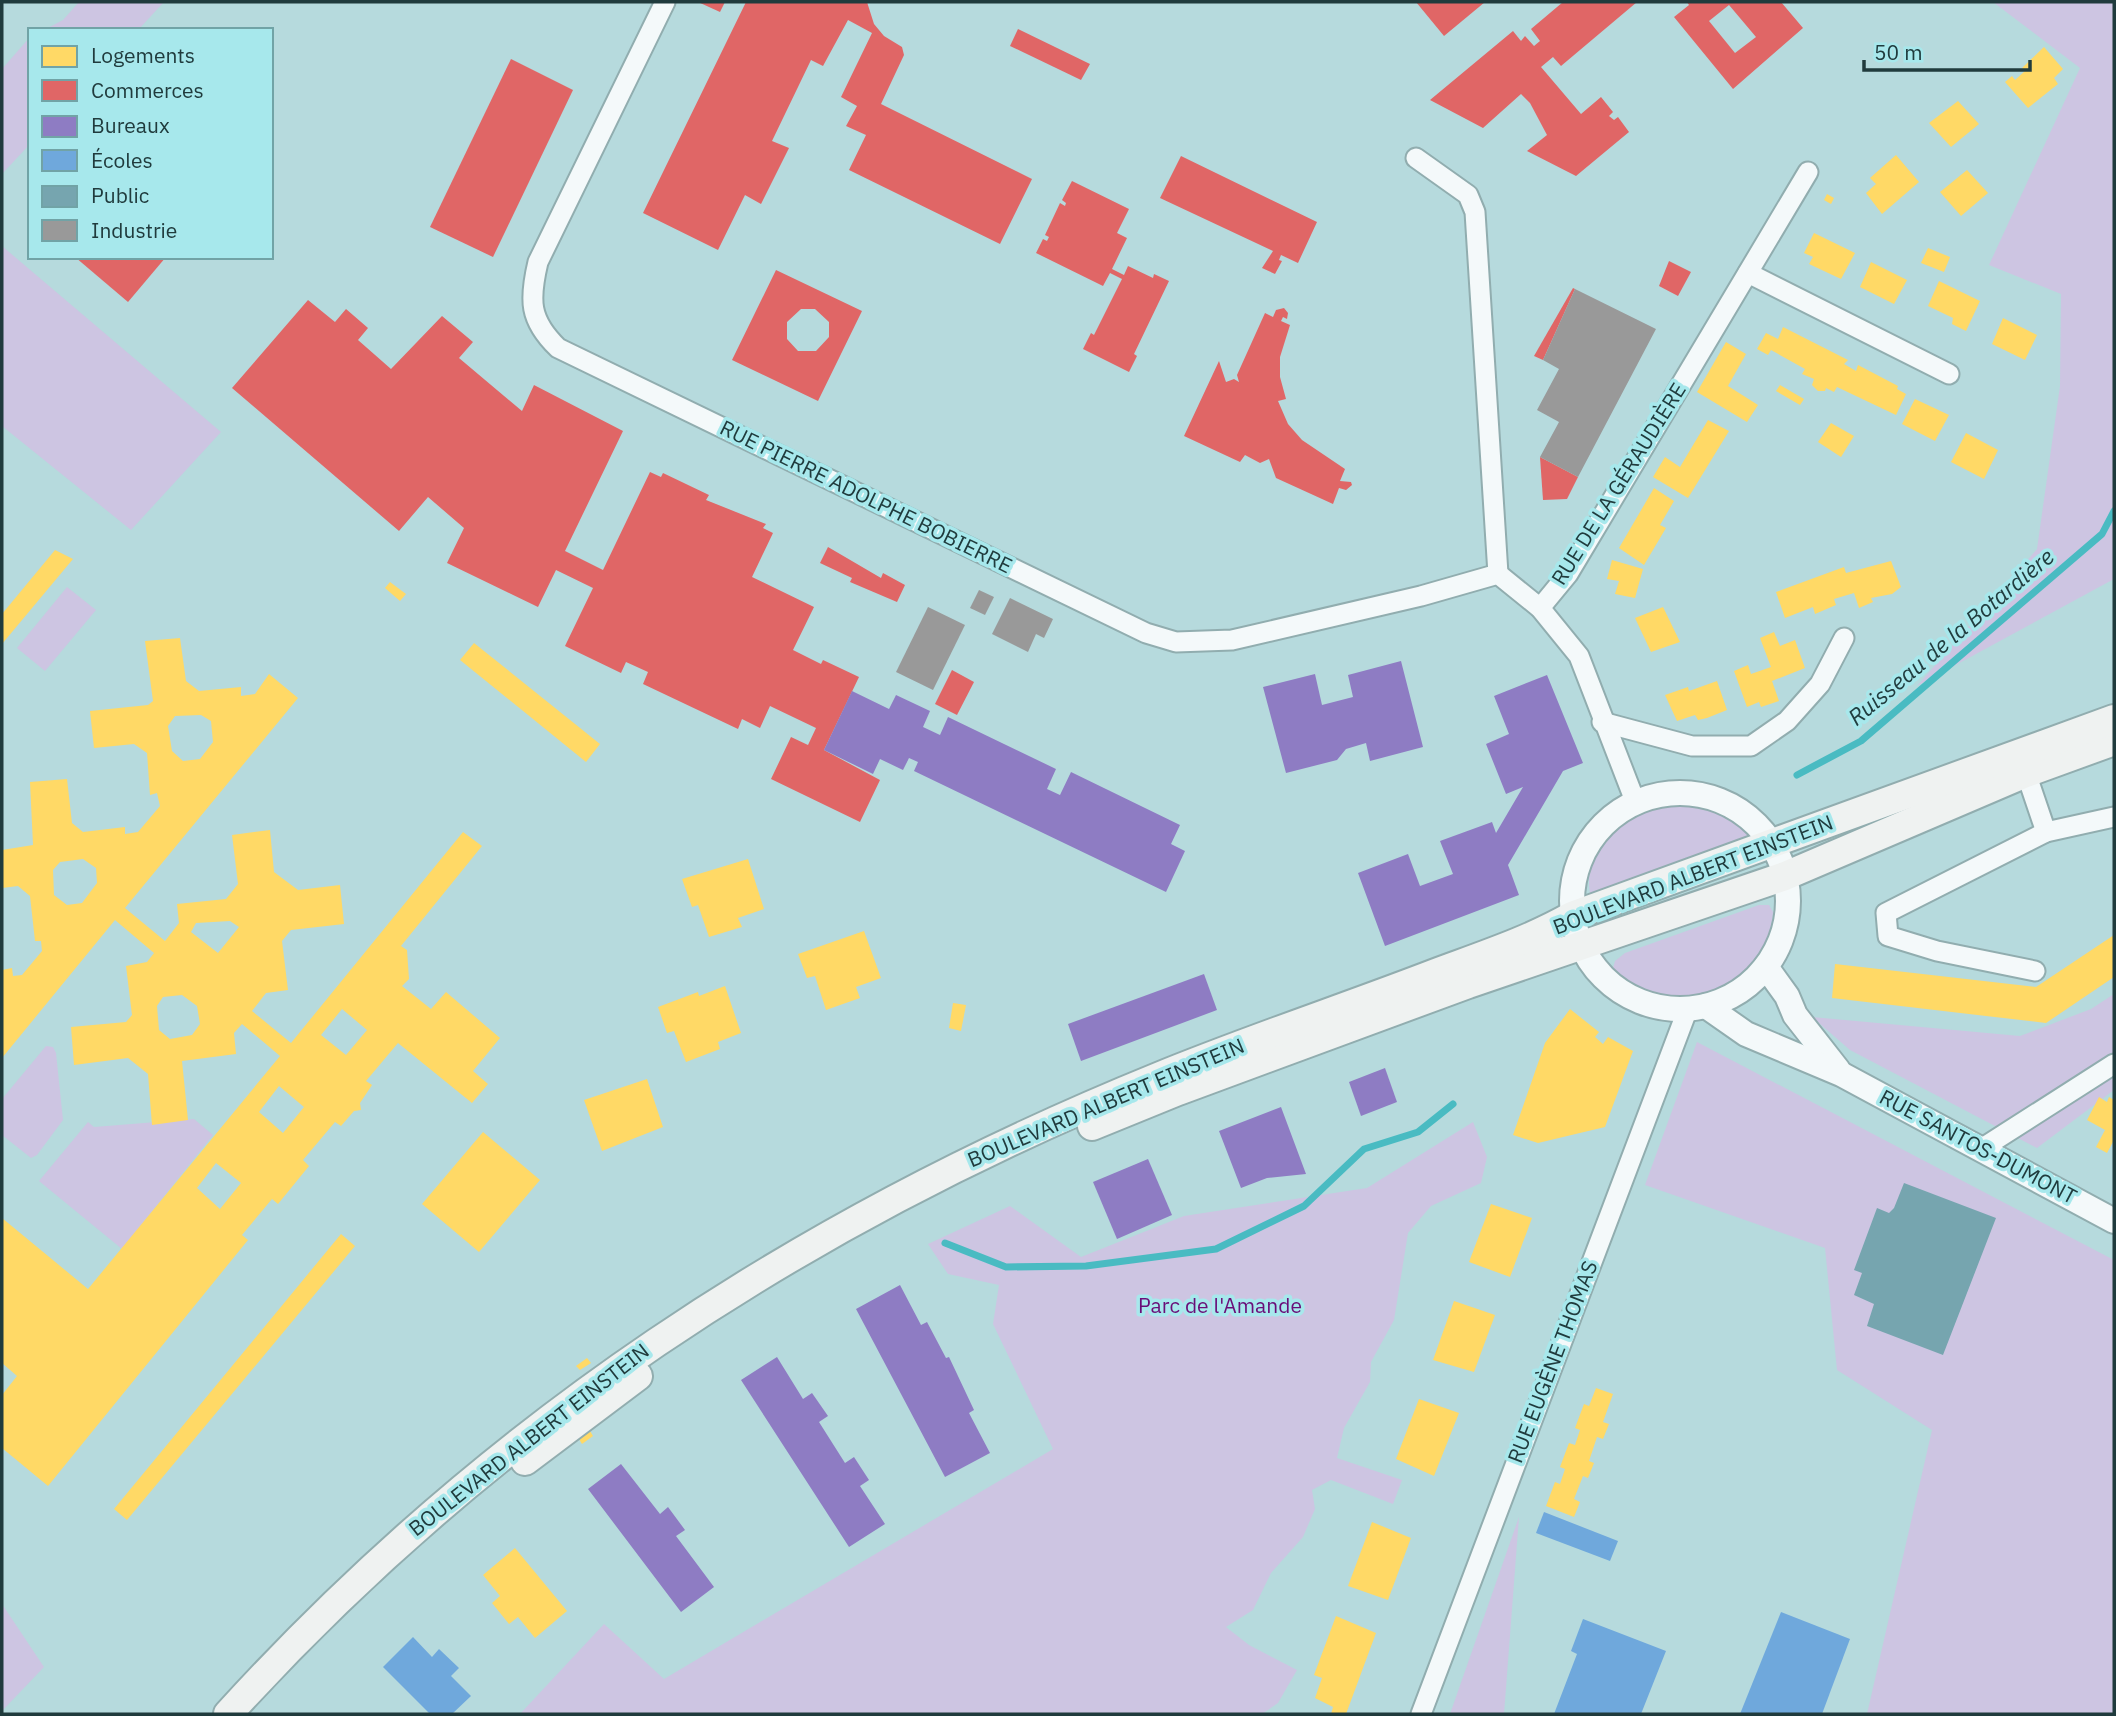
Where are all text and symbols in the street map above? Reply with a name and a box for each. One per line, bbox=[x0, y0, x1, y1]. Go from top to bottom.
legend bbox=[28, 28, 273, 259]
scale bar bbox=[1864, 28, 2030, 72]
text: 50 m bbox=[1874, 38, 1923, 66]
text: Logements bbox=[91, 41, 195, 69]
text: Commerces bbox=[91, 76, 204, 104]
text: Bureaux bbox=[91, 111, 170, 139]
text: Écoles bbox=[91, 146, 153, 174]
text: Public bbox=[91, 181, 149, 209]
text: Industrie bbox=[91, 216, 177, 244]
street label: RUE DE LA GÉRAUDIÈRE bbox=[1544, 377, 1692, 590]
street label: RUE PIERRE ADOLPHE BOBIERRE bbox=[716, 413, 1017, 579]
water label: Ruisseau de la Botardière bbox=[1841, 541, 2060, 731]
street label: BOULEVARD ALBERT EINSTEIN bbox=[1549, 808, 1837, 941]
street label: BOULEVARD ALBERT EINSTEIN bbox=[963, 1031, 1248, 1173]
street label: RUE SANTOS-DUMONT bbox=[1875, 1082, 2082, 1210]
street label: RUE EUGÈNE THOMAS bbox=[1501, 1257, 1604, 1467]
park label: Parc de l'Amande bbox=[1138, 1291, 1302, 1319]
street label: BOULEVARD ALBERT EINSTEIN bbox=[402, 1336, 654, 1542]

